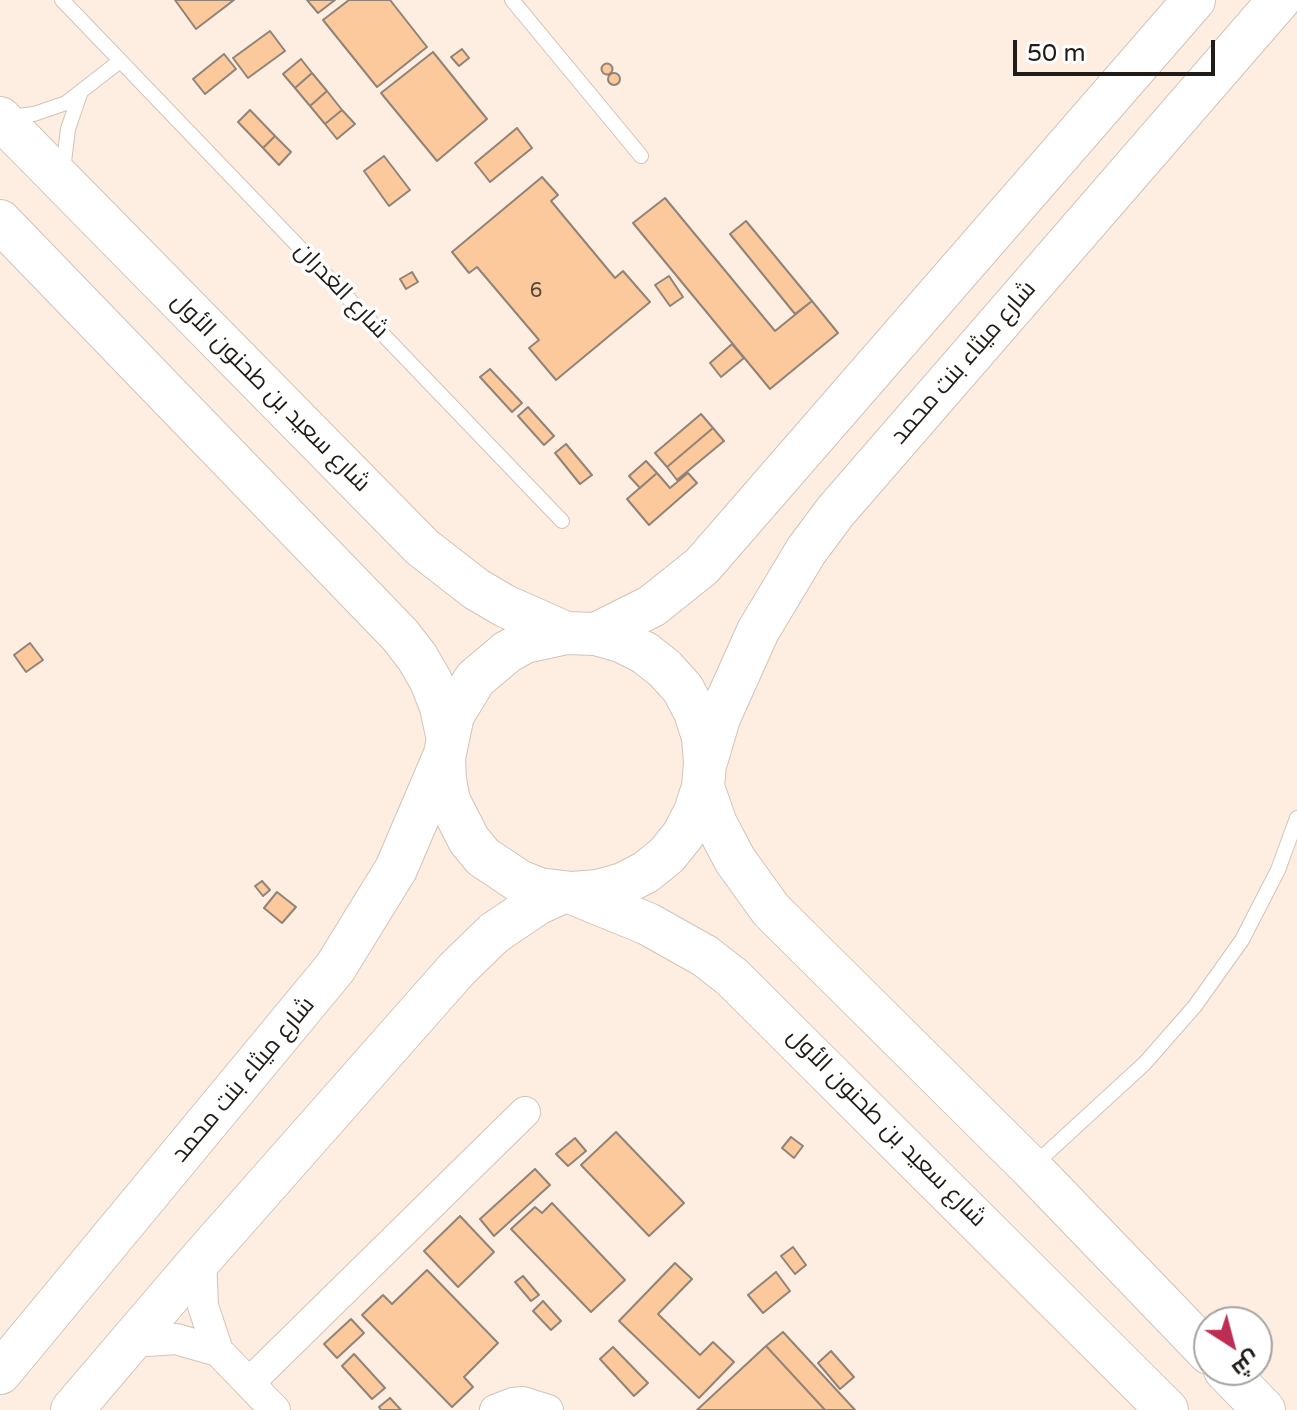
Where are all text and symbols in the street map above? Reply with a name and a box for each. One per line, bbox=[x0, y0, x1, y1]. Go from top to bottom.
scale bar bbox=[1017, 24, 1219, 74]
text: 50 m bbox=[1027, 39, 1085, 68]
street label: شارع الغدران bbox=[288, 237, 394, 345]
street label: شارع ميثاء بنت محمد bbox=[885, 275, 1043, 451]
house number: 6 bbox=[530, 280, 542, 304]
street label: شارع سعيد بن طحنون الأول bbox=[164, 287, 376, 499]
street label: شارع ميثاء بنت محمد bbox=[166, 992, 322, 1168]
street label: شارع سعيد بن طحنون الأول bbox=[780, 1022, 992, 1234]
north arrow bbox=[1193, 1306, 1273, 1386]
text: ش bbox=[1227, 1345, 1265, 1383]

